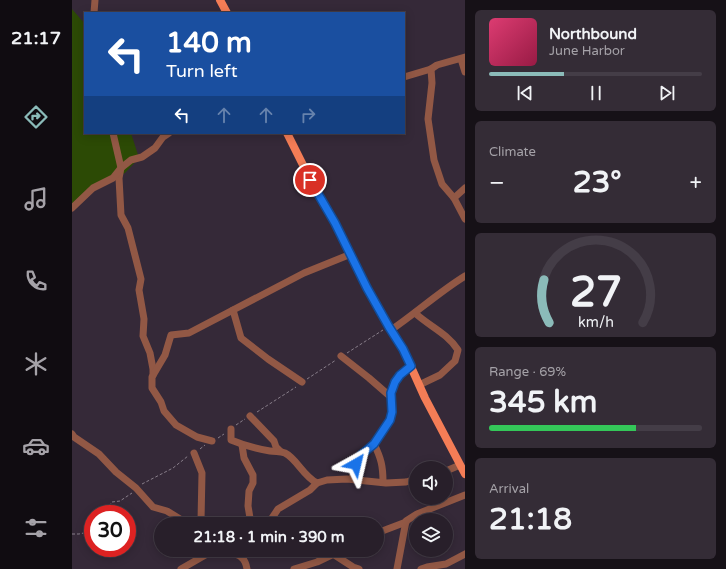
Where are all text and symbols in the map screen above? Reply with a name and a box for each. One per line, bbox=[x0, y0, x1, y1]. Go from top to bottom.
text: Northbound bbox=[549, 25, 637, 43]
text: 140 m bbox=[166, 26, 252, 60]
text: 21:17 bbox=[11, 27, 61, 49]
icon: left bbox=[100, 28, 152, 80]
text: June Harbor bbox=[549, 43, 625, 59]
text: Turn left bbox=[166, 60, 238, 82]
icon: previous bbox=[514, 82, 536, 104]
icon: pause bbox=[585, 82, 607, 104]
icon: next bbox=[656, 82, 678, 104]
icon: directions bbox=[22, 103, 50, 131]
icon: left bbox=[171, 104, 193, 126]
icon: ahead bbox=[213, 104, 235, 126]
icon: ahead bbox=[255, 104, 277, 126]
icon: right bbox=[297, 104, 319, 126]
text: Climate bbox=[489, 144, 536, 160]
pin bbox=[293, 163, 327, 197]
text: 23° bbox=[573, 164, 622, 201]
icon: arrive bbox=[299, 169, 321, 191]
text: − bbox=[489, 170, 505, 196]
text: + bbox=[690, 170, 702, 196]
icon: music bbox=[22, 185, 50, 213]
icon: phone bbox=[22, 267, 50, 295]
text: 27 bbox=[569, 267, 622, 317]
text: km/h bbox=[578, 313, 613, 330]
icon: climate bbox=[22, 350, 50, 378]
text: Range · 69% bbox=[489, 364, 566, 380]
text: 345 km bbox=[489, 384, 597, 421]
icon: car bbox=[22, 432, 50, 460]
position arrow bbox=[335, 443, 377, 485]
map controls bbox=[409, 461, 453, 557]
button: sound bbox=[409, 461, 453, 505]
text: Arrival bbox=[489, 481, 529, 497]
text: 21:18 bbox=[489, 501, 572, 538]
speed limit sign: 30 bbox=[84, 505, 136, 557]
button: layers bbox=[409, 513, 453, 557]
icon: filters bbox=[22, 514, 50, 542]
text: 21:18 · 1 min · 390 m bbox=[194, 528, 344, 546]

